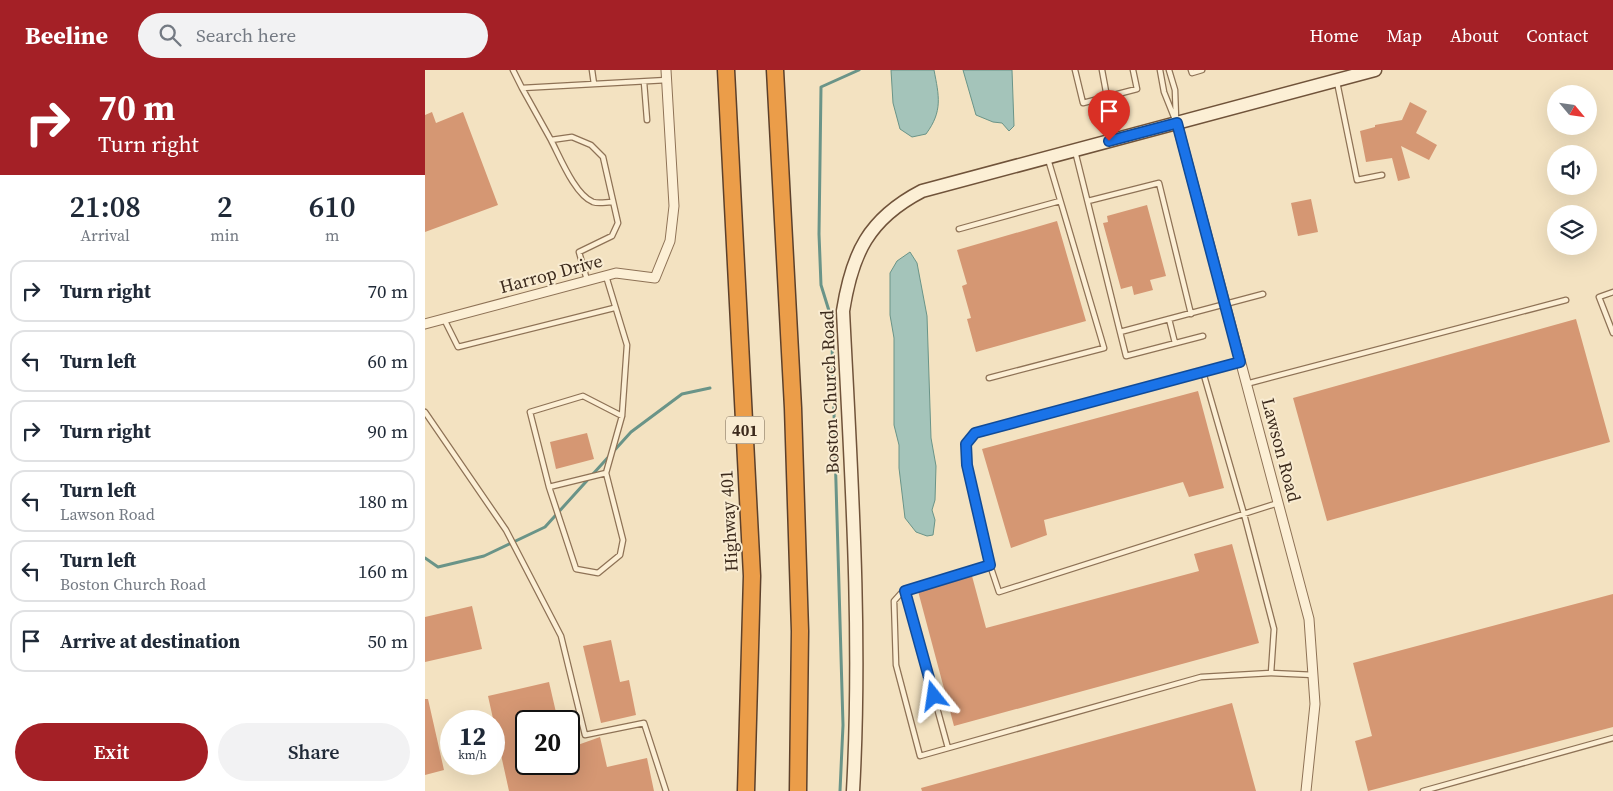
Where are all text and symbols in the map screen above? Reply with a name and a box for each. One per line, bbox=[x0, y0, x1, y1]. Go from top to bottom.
search box bbox=[138, 13, 488, 58]
text: Beeline bbox=[25, 19, 108, 52]
icon: search bbox=[156, 21, 184, 49]
text: Search here bbox=[196, 22, 296, 48]
text: Home bbox=[1310, 23, 1359, 48]
text: Map bbox=[1387, 23, 1422, 48]
text: About bbox=[1450, 23, 1498, 48]
text: Contact bbox=[1526, 23, 1588, 48]
text: 70 m bbox=[98, 84, 175, 132]
north arrow bbox=[1547, 85, 1597, 135]
map controls bbox=[1547, 85, 1597, 255]
icon: right bbox=[15, 90, 80, 155]
pin bbox=[1088, 90, 1130, 141]
icon: arrive bbox=[1095, 97, 1123, 125]
text: Turn right bbox=[98, 129, 199, 159]
button: sound bbox=[1547, 145, 1597, 195]
text: 21:08 bbox=[69, 186, 141, 227]
text: 2 bbox=[217, 186, 233, 227]
text: 610 bbox=[309, 186, 356, 227]
button: layers bbox=[1547, 205, 1597, 255]
text: Arrival bbox=[80, 224, 130, 246]
text: min bbox=[210, 224, 239, 246]
text: m bbox=[325, 224, 339, 246]
street label: Harrop Drive bbox=[497, 248, 605, 299]
icon: right bbox=[17, 277, 45, 305]
text: Turn right bbox=[60, 278, 151, 304]
text: 70 m bbox=[367, 278, 408, 304]
street label: Boston Church Road bbox=[814, 310, 845, 475]
icon: left bbox=[17, 347, 45, 375]
text: Turn left bbox=[60, 348, 136, 374]
text: 60 m bbox=[367, 348, 408, 374]
street label: Lawson Road bbox=[1256, 395, 1307, 505]
road number: 401 bbox=[726, 416, 764, 444]
icon: right bbox=[17, 417, 45, 445]
text: Turn right bbox=[60, 418, 151, 444]
text: 90 m bbox=[367, 418, 408, 444]
street label: Highway 401 bbox=[713, 470, 744, 573]
text: Turn left bbox=[60, 477, 136, 503]
icon: left bbox=[17, 487, 45, 515]
text: 180 m bbox=[358, 488, 408, 514]
text: Lawson Road bbox=[60, 503, 155, 525]
text: Turn left bbox=[60, 547, 136, 573]
icon: left bbox=[17, 557, 45, 585]
text: 160 m bbox=[358, 558, 408, 584]
text: Boston Church Road bbox=[60, 573, 206, 595]
icon: arrive bbox=[17, 627, 45, 655]
text: Arrive at destination bbox=[60, 628, 240, 654]
text: 50 m bbox=[367, 628, 408, 654]
position arrow bbox=[907, 669, 959, 721]
speed limit sign: 20 bbox=[515, 710, 580, 775]
text: 12 bbox=[459, 719, 486, 753]
button: Exit bbox=[15, 723, 208, 781]
button: Share bbox=[218, 723, 410, 781]
text: km/h bbox=[458, 747, 487, 763]

